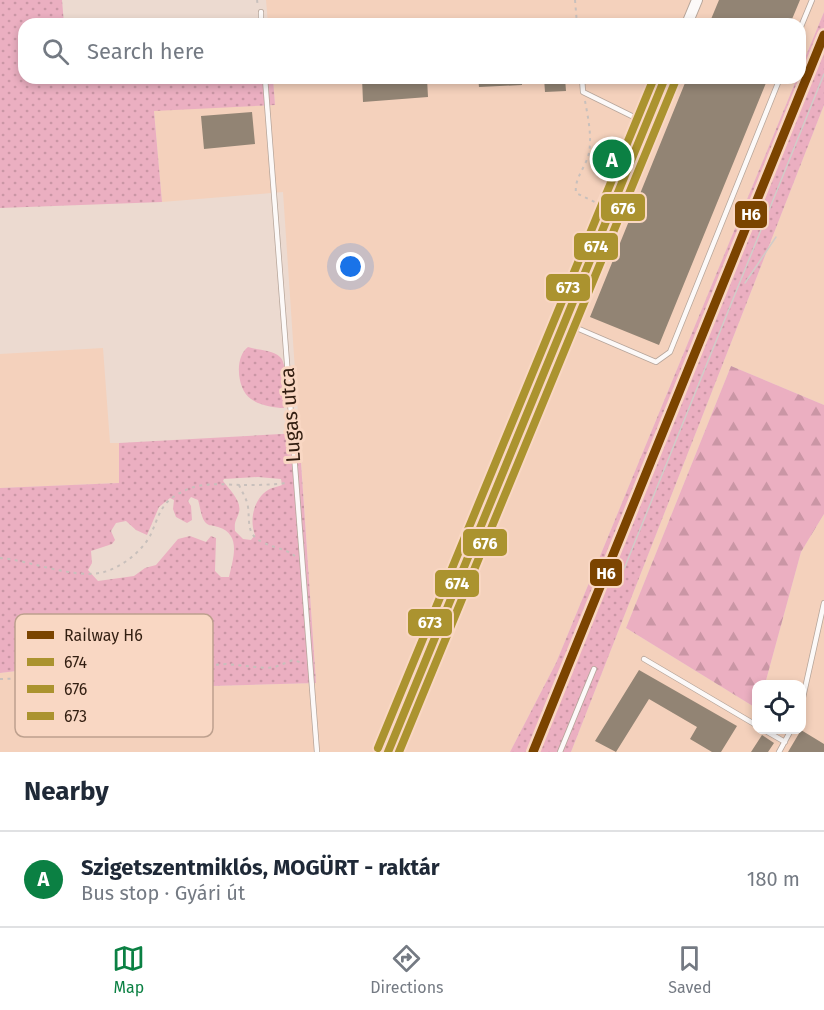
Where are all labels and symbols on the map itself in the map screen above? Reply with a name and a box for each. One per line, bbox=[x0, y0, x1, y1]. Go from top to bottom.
pin: A bbox=[592, 136, 632, 182]
line badge: 676 bbox=[600, 193, 646, 222]
text: 676 bbox=[611, 199, 635, 218]
line badge: H6 bbox=[734, 200, 768, 229]
text: H6 bbox=[741, 205, 761, 224]
line badge: 674 bbox=[573, 232, 619, 261]
text: 674 bbox=[584, 237, 608, 256]
your location bbox=[336, 252, 365, 281]
line badge: 673 bbox=[545, 273, 591, 302]
text: 673 bbox=[556, 278, 580, 297]
street label: Lugas utca bbox=[275, 367, 305, 463]
line badge: 676 bbox=[462, 528, 508, 557]
text: 676 bbox=[473, 534, 497, 553]
line badge: H6 bbox=[589, 558, 623, 587]
text: H6 bbox=[596, 564, 616, 583]
line badge: 674 bbox=[434, 569, 480, 598]
text: 674 bbox=[445, 574, 469, 593]
line badge: 673 bbox=[407, 608, 453, 637]
text: 673 bbox=[418, 613, 442, 632]
legend bbox=[15, 614, 213, 737]
text: Railway H6 bbox=[64, 626, 143, 645]
text: 674 bbox=[64, 653, 88, 672]
text: 676 bbox=[64, 680, 87, 699]
text: 673 bbox=[64, 707, 87, 726]

